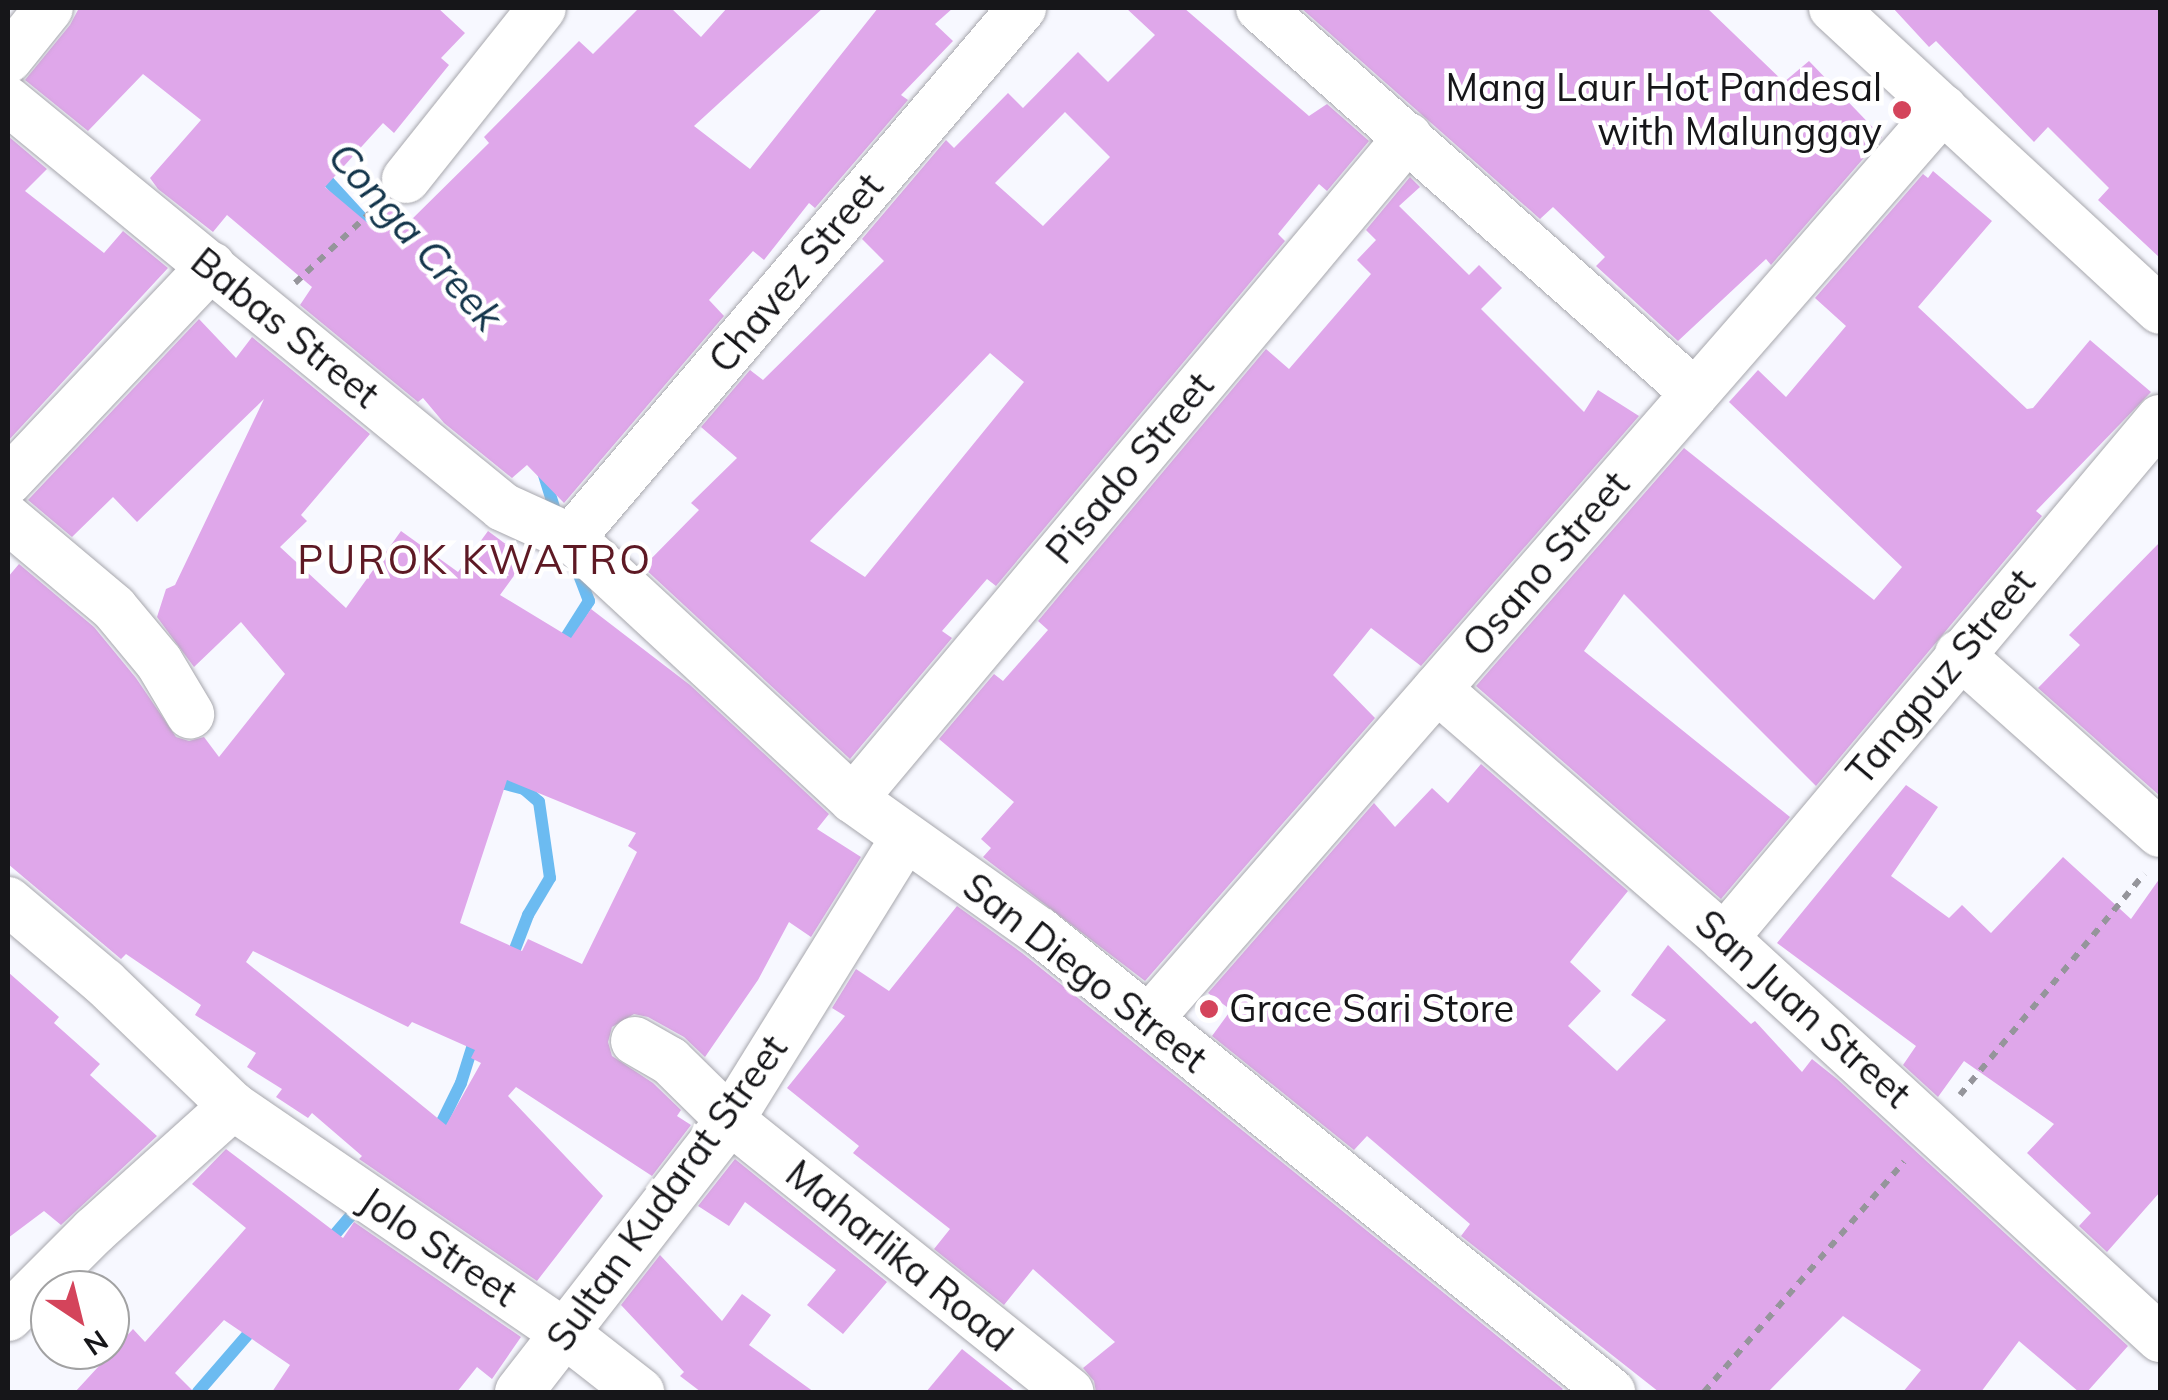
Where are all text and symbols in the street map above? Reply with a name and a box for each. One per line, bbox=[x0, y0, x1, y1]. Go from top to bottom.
place label: Mang Laur Hot Pandesal with Malunggay bbox=[1445, 65, 1882, 154]
marker: Mang Laur Hot Pandesal with Malunggay bbox=[1891, 99, 1913, 121]
water label: Conga Creek bbox=[319, 132, 513, 340]
street label: Chavez Street bbox=[699, 164, 893, 382]
street label: Babas Street bbox=[182, 239, 388, 417]
street label: Pisado Street bbox=[1037, 363, 1223, 573]
street label: Osano Street bbox=[1453, 462, 1639, 666]
district label: PUROK KWATRO bbox=[297, 535, 653, 583]
street label: Tangpuz Street bbox=[1838, 560, 2044, 794]
street label: San Diego Street bbox=[954, 864, 1216, 1082]
street label: San Juan Street bbox=[1686, 901, 1920, 1117]
place label: Grace Sari Store bbox=[1229, 986, 1514, 1032]
marker: Grace Sari Store bbox=[1198, 998, 1220, 1020]
street label: Sultan Kudarat Street bbox=[537, 1026, 797, 1360]
street label: Maharlika Road bbox=[777, 1151, 1021, 1361]
street label: Jolo Street bbox=[351, 1178, 525, 1316]
north arrow bbox=[30, 1270, 130, 1370]
text: N bbox=[78, 1323, 115, 1364]

